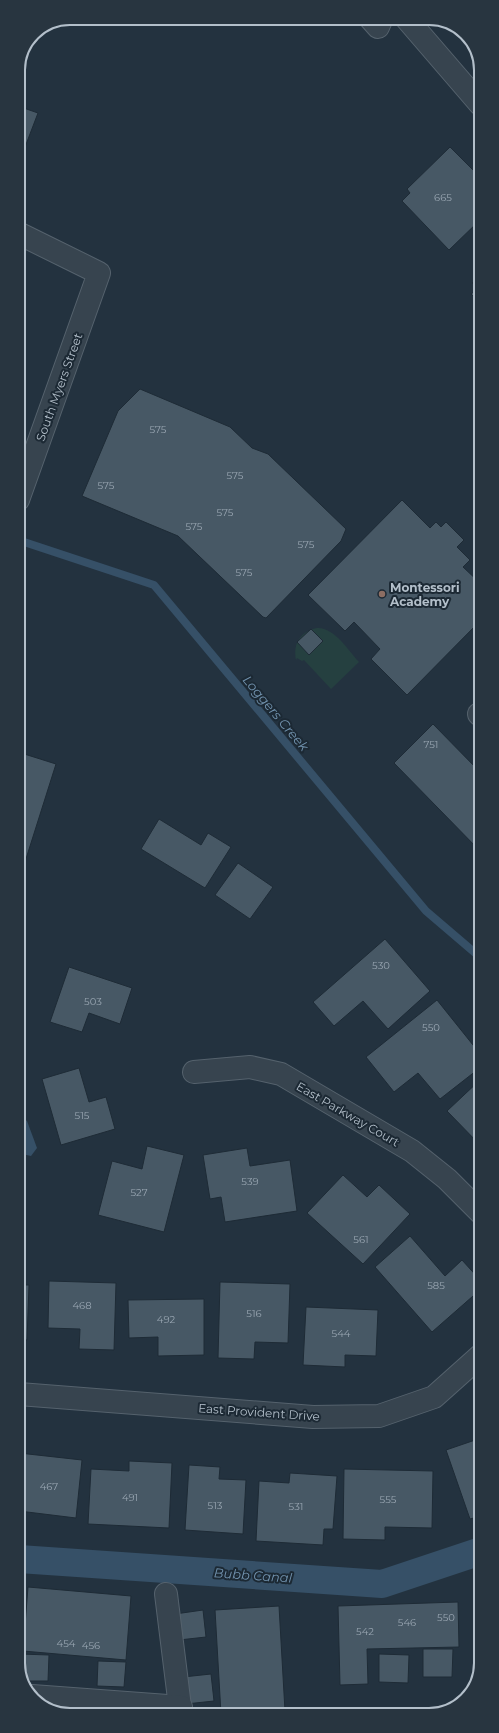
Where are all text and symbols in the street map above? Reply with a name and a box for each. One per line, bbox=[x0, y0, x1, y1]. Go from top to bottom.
house number: 665 bbox=[434, 191, 452, 204]
street label: South Myers Street bbox=[32, 331, 86, 443]
house number: 575 bbox=[150, 423, 167, 436]
house number: 575 bbox=[227, 469, 244, 482]
house number: 575 bbox=[98, 479, 115, 492]
house number: 575 bbox=[217, 506, 234, 519]
house number: 575 bbox=[186, 520, 203, 533]
house number: 575 bbox=[298, 538, 315, 551]
house number: 575 bbox=[236, 566, 253, 579]
place label: Montessori Academy bbox=[389, 580, 460, 609]
marker: Montessori Academy bbox=[377, 589, 387, 599]
water label: Loggers Creek bbox=[240, 672, 313, 755]
house number: 751 bbox=[424, 738, 438, 751]
house number: 530 bbox=[372, 959, 390, 972]
house number: 503 bbox=[84, 995, 102, 1008]
house number: 550 bbox=[422, 1021, 440, 1034]
street label: East Parkway Court bbox=[294, 1078, 402, 1150]
house number: 515 bbox=[75, 1109, 90, 1122]
house number: 539 bbox=[241, 1175, 259, 1188]
house number: 527 bbox=[130, 1186, 148, 1199]
house number: 561 bbox=[353, 1233, 369, 1246]
house number: 585 bbox=[427, 1279, 445, 1292]
house number: 468 bbox=[72, 1299, 92, 1312]
house number: 516 bbox=[246, 1307, 262, 1320]
house number: 492 bbox=[157, 1313, 175, 1326]
house number: 544 bbox=[332, 1327, 351, 1340]
street label: East Provident Drive bbox=[198, 1400, 320, 1424]
house number: 467 bbox=[40, 1480, 58, 1493]
house number: 491 bbox=[122, 1491, 138, 1504]
house number: 555 bbox=[380, 1493, 397, 1506]
house number: 513 bbox=[208, 1499, 223, 1512]
house number: 531 bbox=[289, 1500, 303, 1513]
water label: Bubb Canal bbox=[213, 1564, 293, 1586]
house number: 550 bbox=[437, 1611, 455, 1624]
house number: 546 bbox=[398, 1616, 416, 1629]
house number: 542 bbox=[356, 1625, 374, 1638]
house number: 454 bbox=[57, 1637, 76, 1650]
house number: 456 bbox=[82, 1639, 100, 1652]

